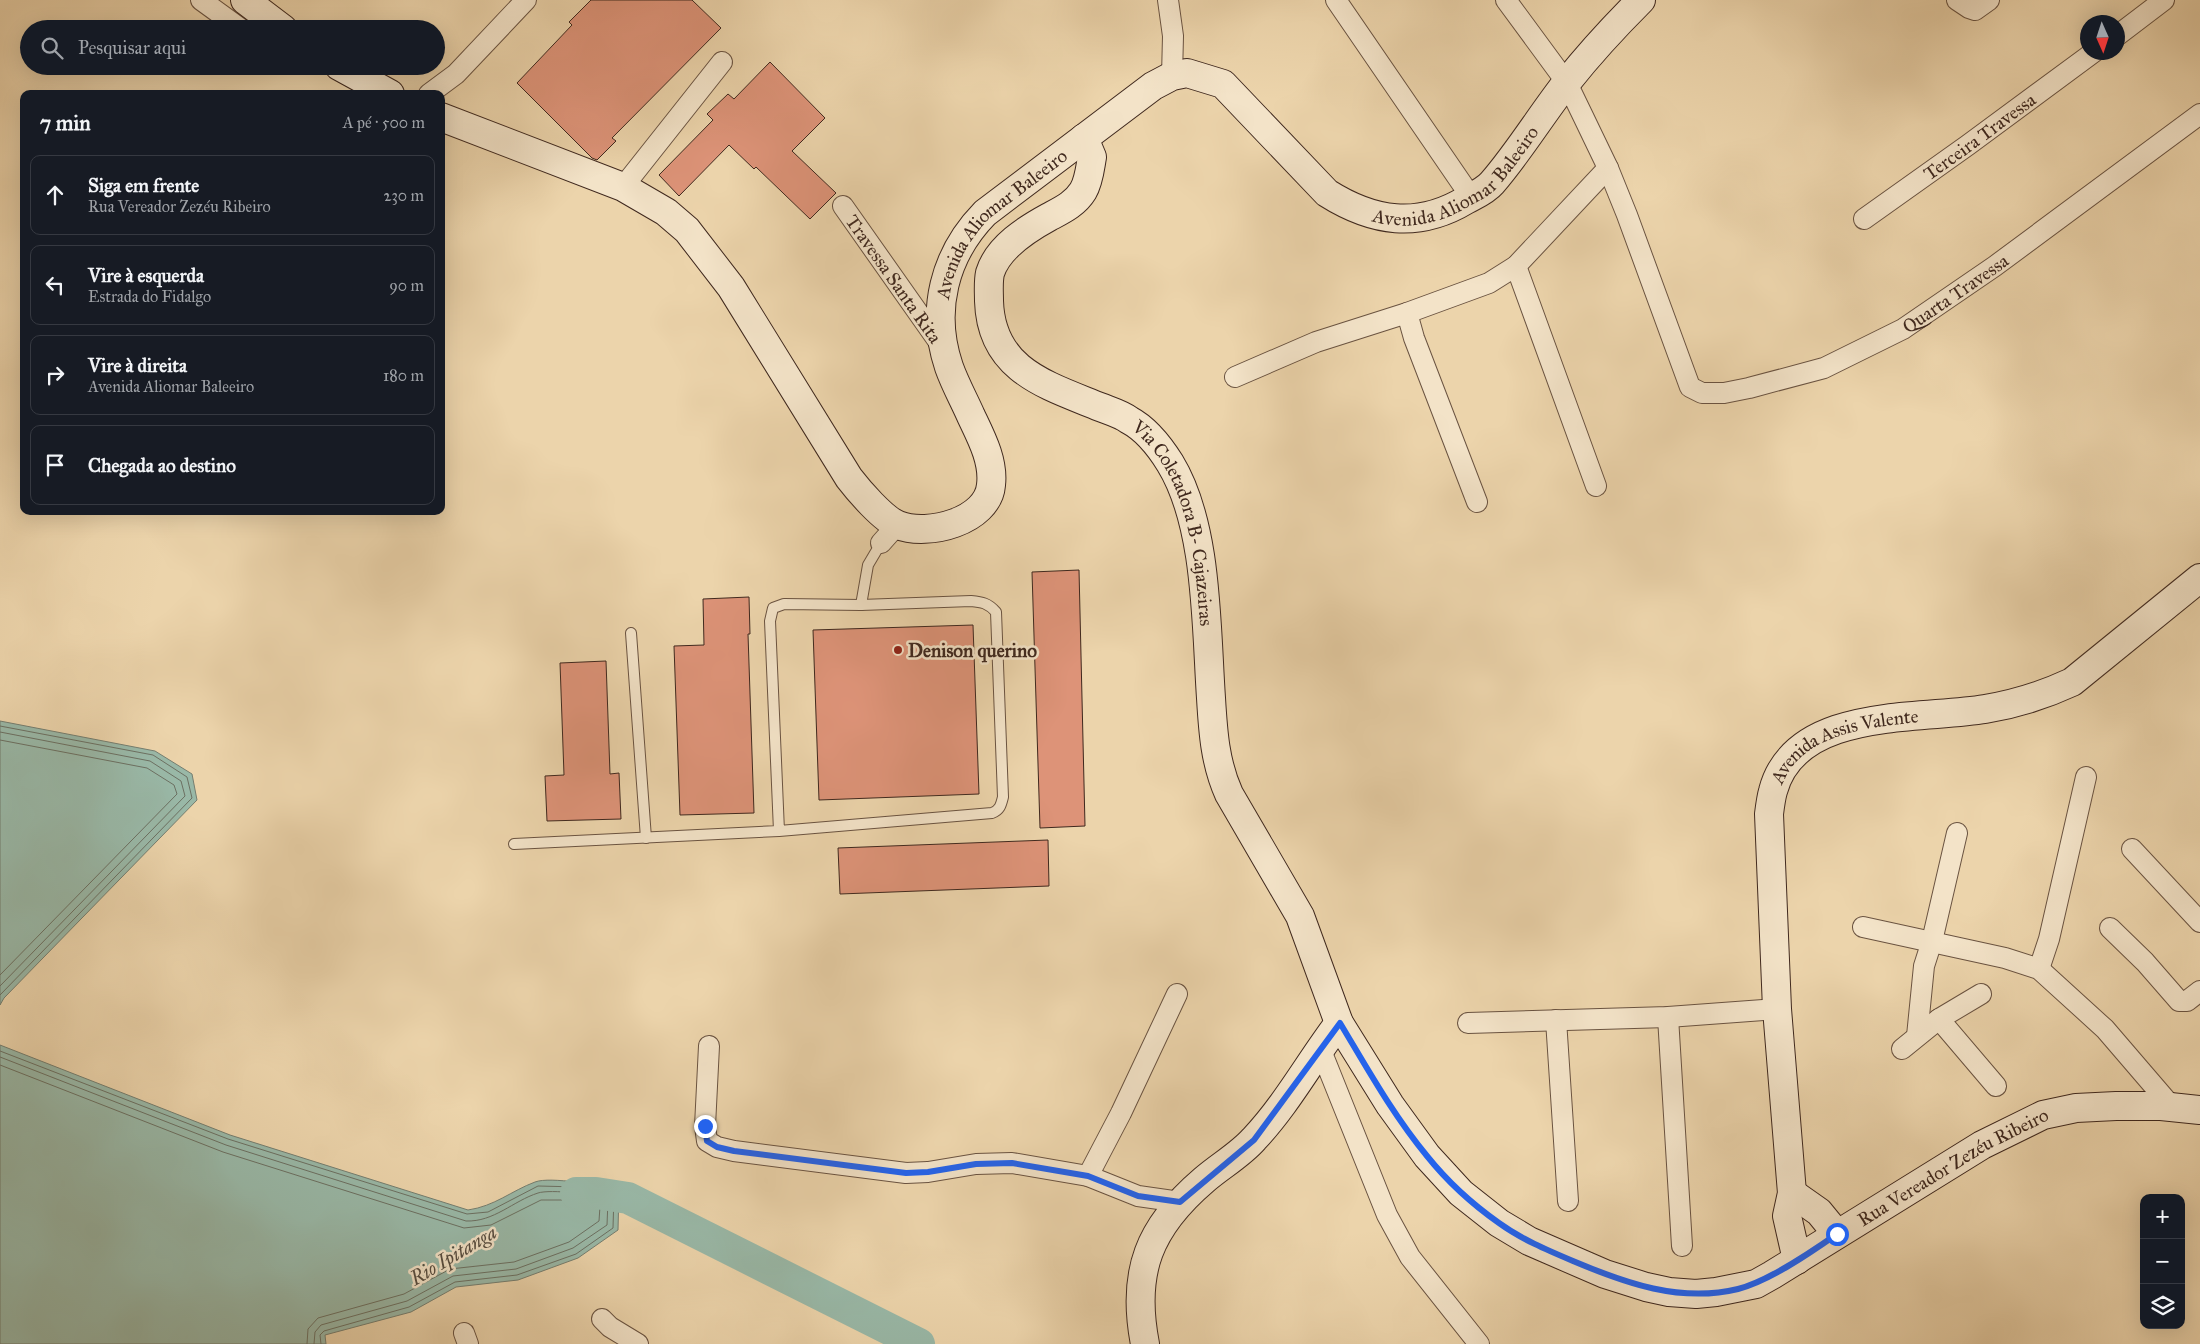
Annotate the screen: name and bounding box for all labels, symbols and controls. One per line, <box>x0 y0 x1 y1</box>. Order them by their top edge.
north arrow <box>2080 15 2125 60</box>
search box <box>20 20 445 75</box>
icon: search <box>38 34 66 62</box>
text: Pesquisar aqui <box>78 36 186 59</box>
street label: Terceira Travessa <box>1919 88 2041 185</box>
text: 7 min <box>40 110 91 136</box>
text: A pé · 500 m <box>343 113 425 132</box>
street label: Avenida Aliomar Baleeiro <box>1369 121 1544 231</box>
street label: Avenida Aliomar Baleeiro <box>931 144 1072 302</box>
text: Siga em frente <box>88 174 199 197</box>
icon: ahead <box>41 181 69 209</box>
text: 230 m <box>384 186 424 205</box>
text: Rua Vereador Zezéu Ribeiro <box>88 197 271 216</box>
street label: Travessa Santa Rita <box>841 210 947 348</box>
street label: Quarta Travessa <box>1898 249 2014 338</box>
text: Vire à esquerda <box>88 264 204 287</box>
icon: left <box>41 271 69 299</box>
text: 90 m <box>389 276 424 295</box>
text: Estrada do Fidalgo <box>88 287 211 306</box>
text: Vire à direita <box>88 354 187 377</box>
icon: right <box>41 361 69 389</box>
text: 180 m <box>383 366 424 385</box>
text: Avenida Aliomar Baleeiro <box>88 377 254 396</box>
street label: Via Coletadora B- Cajazeiras <box>1127 414 1218 627</box>
icon: arrive <box>41 451 69 479</box>
text: Chegada ao destino <box>88 454 236 477</box>
place label: Denison querino <box>908 639 1037 663</box>
marker: Denison querino <box>892 644 904 656</box>
street label: Avenida Assis Valente <box>1765 704 1919 788</box>
street label: Rua Vereador Zezéu Ribeiro <box>1853 1103 2053 1231</box>
route end <box>694 1115 717 1138</box>
map controls <box>2140 1194 2185 1329</box>
button: + <box>2140 1194 2185 1239</box>
water label: Rio Ipitanga <box>404 1220 501 1292</box>
route start <box>1826 1223 1849 1246</box>
button: − <box>2140 1239 2185 1284</box>
button: layers <box>2140 1284 2185 1329</box>

